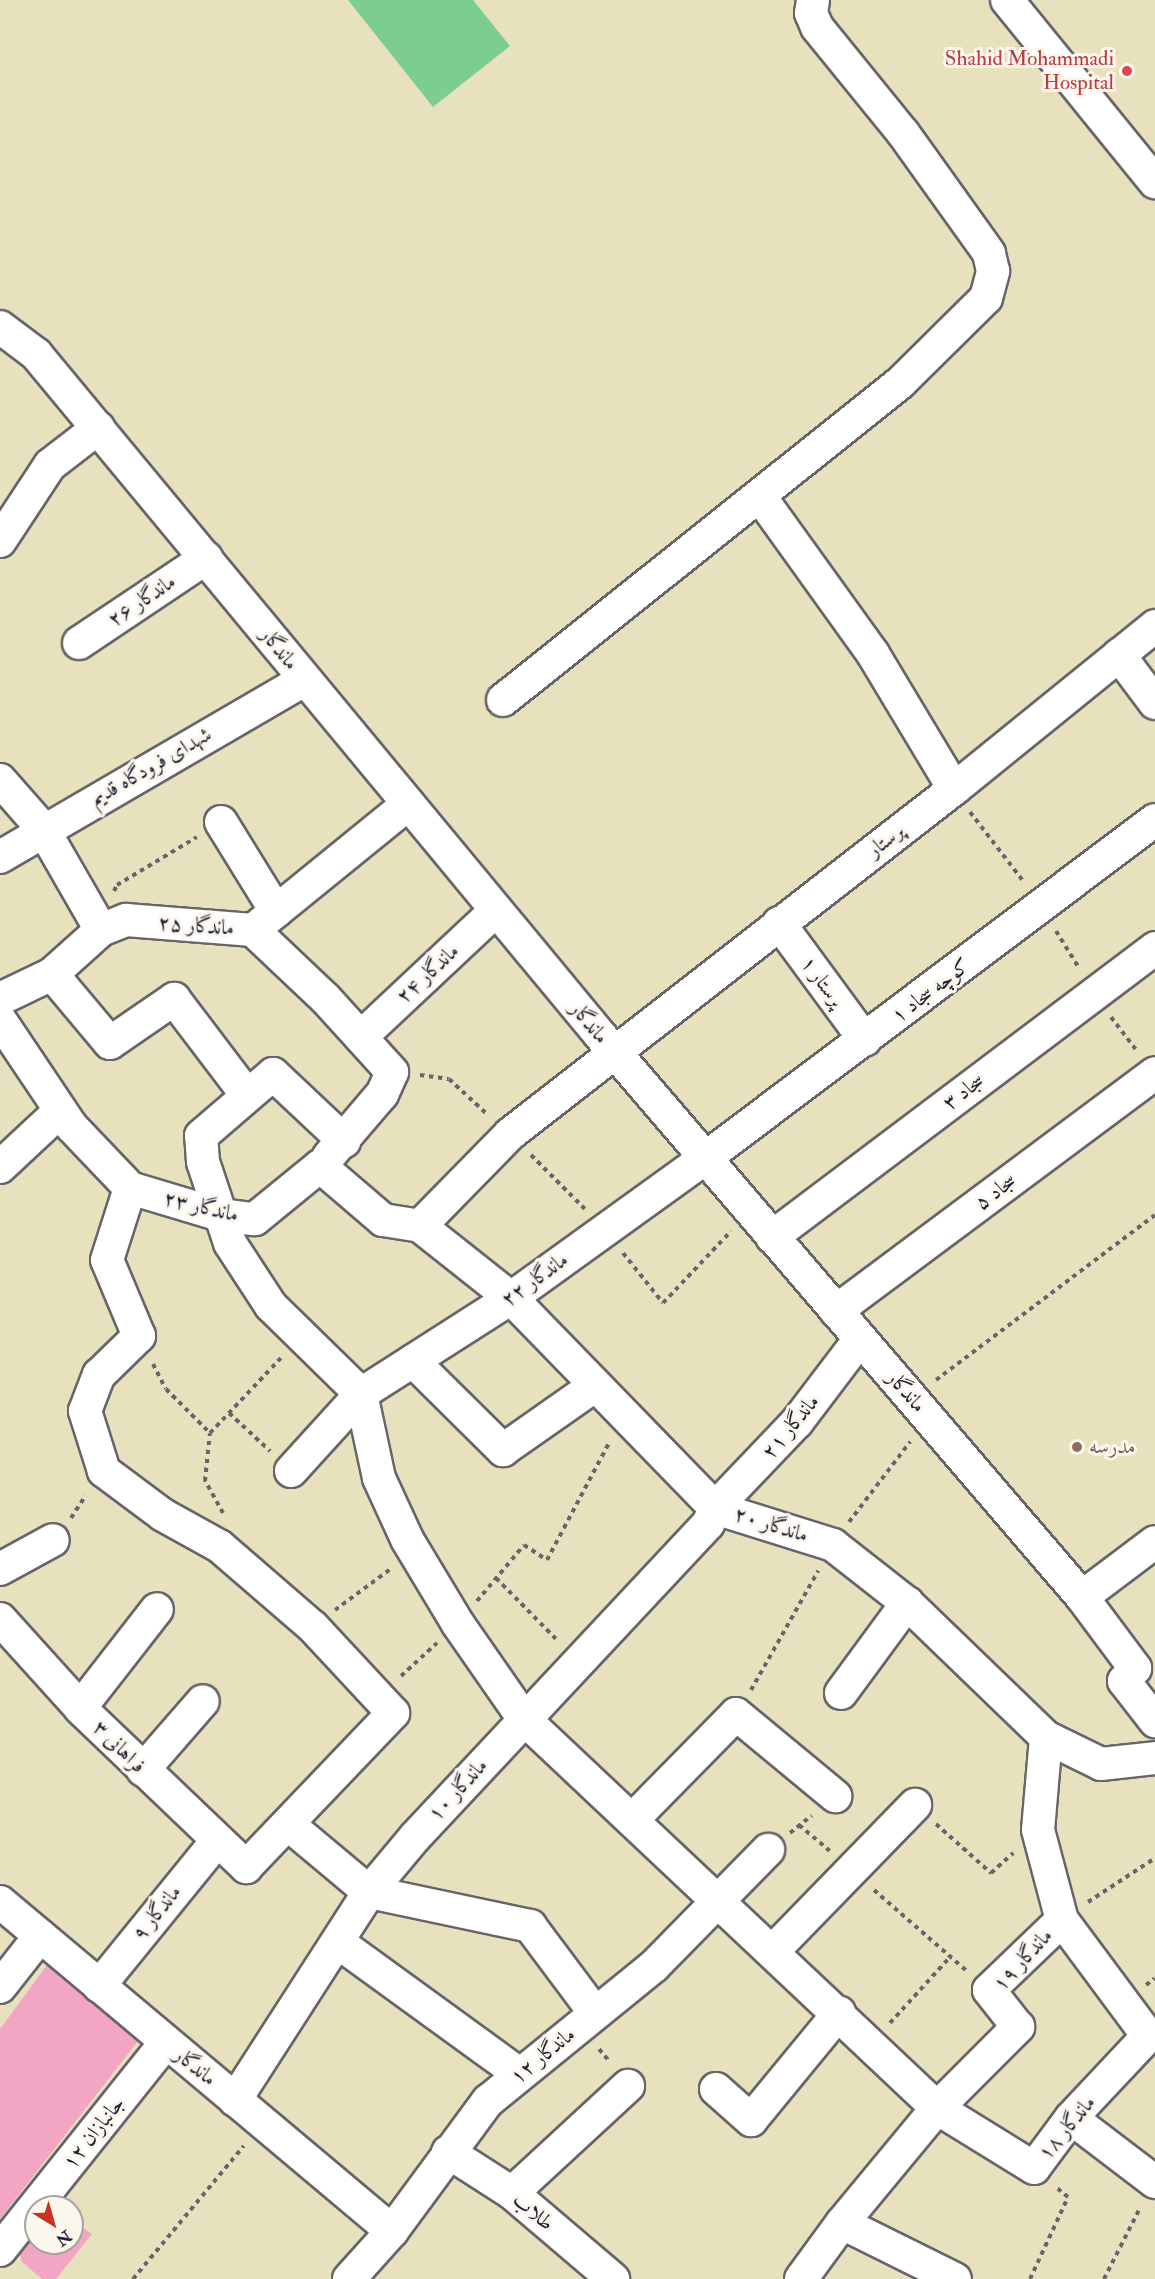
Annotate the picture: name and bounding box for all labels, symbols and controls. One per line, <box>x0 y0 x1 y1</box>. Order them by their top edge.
place label: Shahid Mohammadi Hospital <box>945 46 1114 96</box>
marker: Shahid Mohammadi Hospital <box>1118 62 1136 80</box>
street label: ماندگار ۲۶ <box>103 569 181 633</box>
street label: ماندگار <box>254 623 304 675</box>
street label: شهدای فرودگاه قدیم <box>86 722 216 812</box>
street label: پرستار <box>862 819 910 863</box>
street label: ماندگار ۲۵ <box>157 911 235 941</box>
street label: ماندگار ۲۴ <box>392 939 464 1009</box>
street label: پرستار ۱ <box>795 952 849 1012</box>
street label: کوچه سجاد ۱ <box>887 953 975 1029</box>
street label: ماندگار <box>564 997 614 1049</box>
street label: سجاد ۳ <box>938 1068 990 1116</box>
street label: سجاد ۵ <box>970 1168 1022 1216</box>
street label: ماندگار ۲۳ <box>161 1186 241 1228</box>
street label: ماندگار ۲۲ <box>497 1247 573 1313</box>
street label: ماندگار <box>881 1366 931 1418</box>
street label: ماندگار ۲۱ <box>757 1390 825 1464</box>
place label: مدرسه <box>1089 1434 1135 1460</box>
marker: مدرسه <box>1070 1440 1084 1454</box>
street label: ماندگار ۲۰ <box>731 1502 811 1548</box>
street label: فراهانی ۳ <box>87 1715 151 1779</box>
street label: ماندگار ۱۰ <box>423 1754 493 1826</box>
street label: ماندگار ۹ <box>127 1880 187 1946</box>
street label: ماندگار ۱۹ <box>988 1924 1058 1996</box>
street label: ماندگار ۱۲ <box>505 2022 581 2090</box>
street label: ماندگار <box>169 2042 221 2092</box>
street label: ماندگار ۱۸ <box>1033 2091 1101 2165</box>
street label: جانبازان ۱۲ <box>58 2092 130 2174</box>
street label: طلاب <box>507 2188 559 2236</box>
north arrow <box>24 2195 84 2255</box>
text: N <box>52 2225 75 2250</box>

